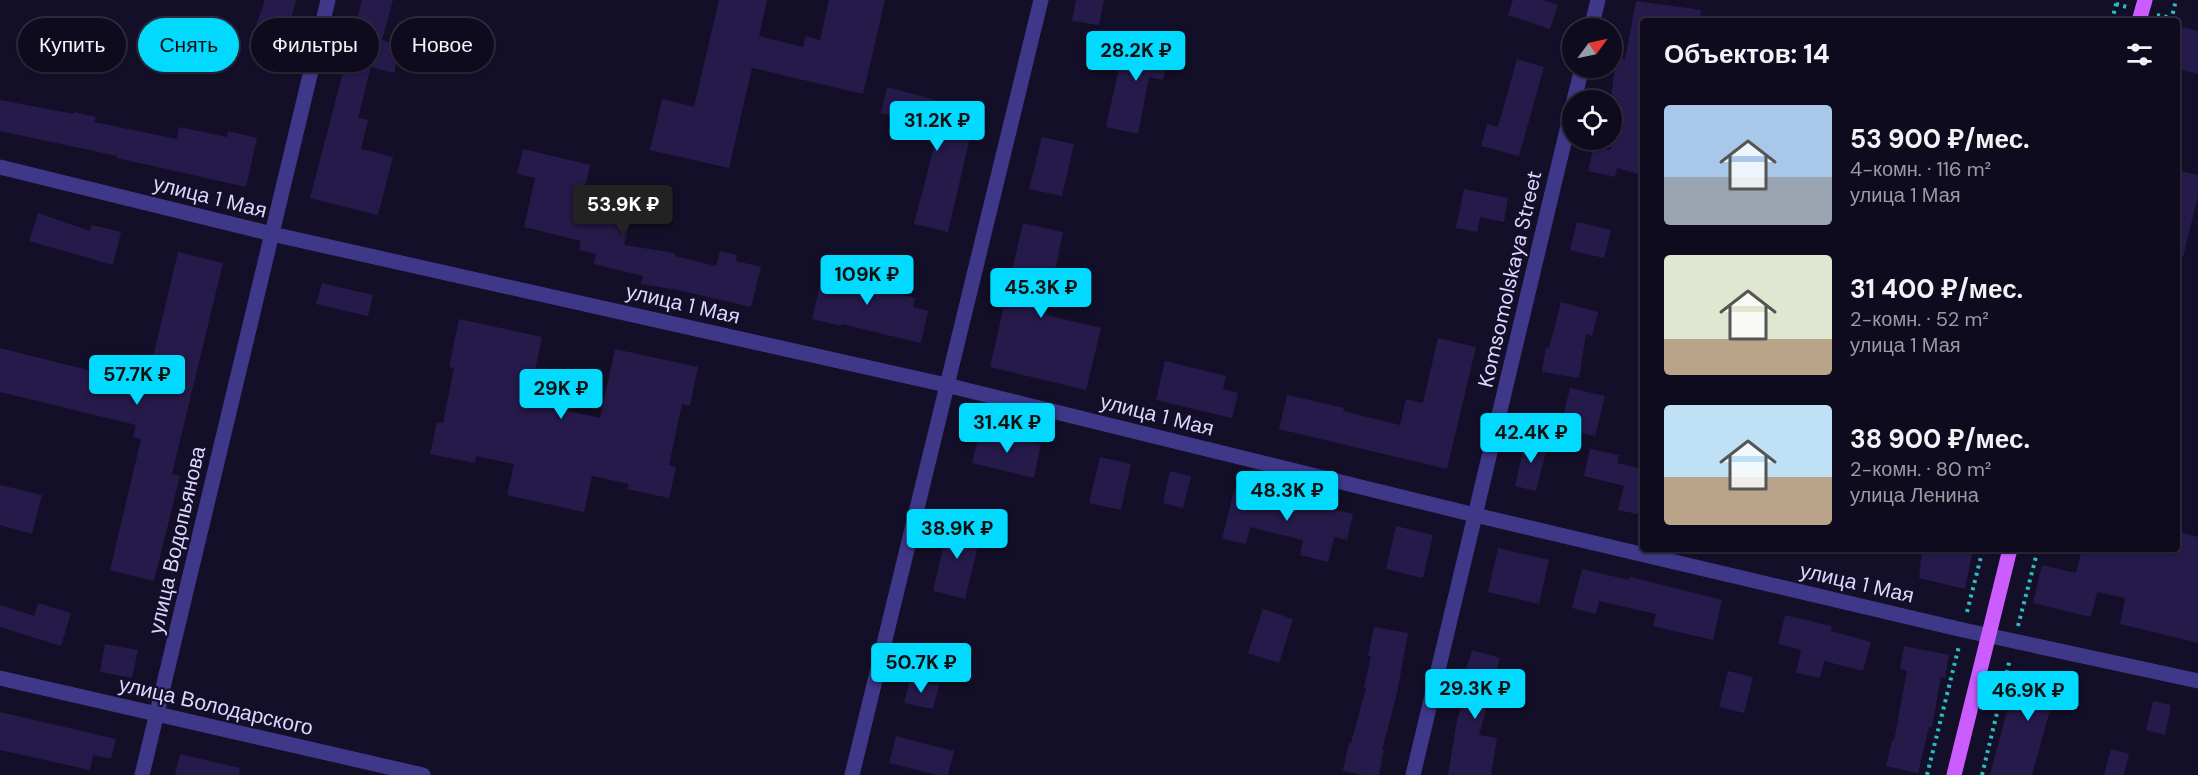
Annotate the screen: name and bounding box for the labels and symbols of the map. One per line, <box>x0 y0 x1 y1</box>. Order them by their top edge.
north arrow <box>1562 18 1622 78</box>
pin: 28.2K ₽ <box>1081 31 1191 82</box>
pin: 31.2K ₽ <box>882 101 992 152</box>
street label: Komsomolskaya Street <box>1471 168 1549 390</box>
street label: улица 1 Мая <box>150 169 270 225</box>
pin: 53.9K ₽ <box>568 185 678 236</box>
pin: 109K ₽ <box>818 255 916 306</box>
pin: 45.3K ₽ <box>986 268 1096 319</box>
street label: улица 1 Мая <box>623 277 743 331</box>
pin: 57.7K ₽ <box>82 355 192 406</box>
pin: 29K ₽ <box>519 369 603 420</box>
street label: улица 1 Мая <box>1097 387 1217 443</box>
pin: 31.4K ₽ <box>952 403 1062 454</box>
pin: 42.4K ₽ <box>1476 413 1586 464</box>
street label: улица Водопьянова <box>142 443 212 637</box>
pin: 48.3K ₽ <box>1232 471 1342 522</box>
pin: 38.9K ₽ <box>902 509 1012 560</box>
street label: улица 1 Мая <box>1797 556 1917 610</box>
pin: 50.7K ₽ <box>866 643 976 694</box>
pin: 29.3K ₽ <box>1420 669 1530 720</box>
street label: улица Володарского <box>116 670 316 742</box>
pin: 46.9K ₽ <box>1973 671 2083 722</box>

